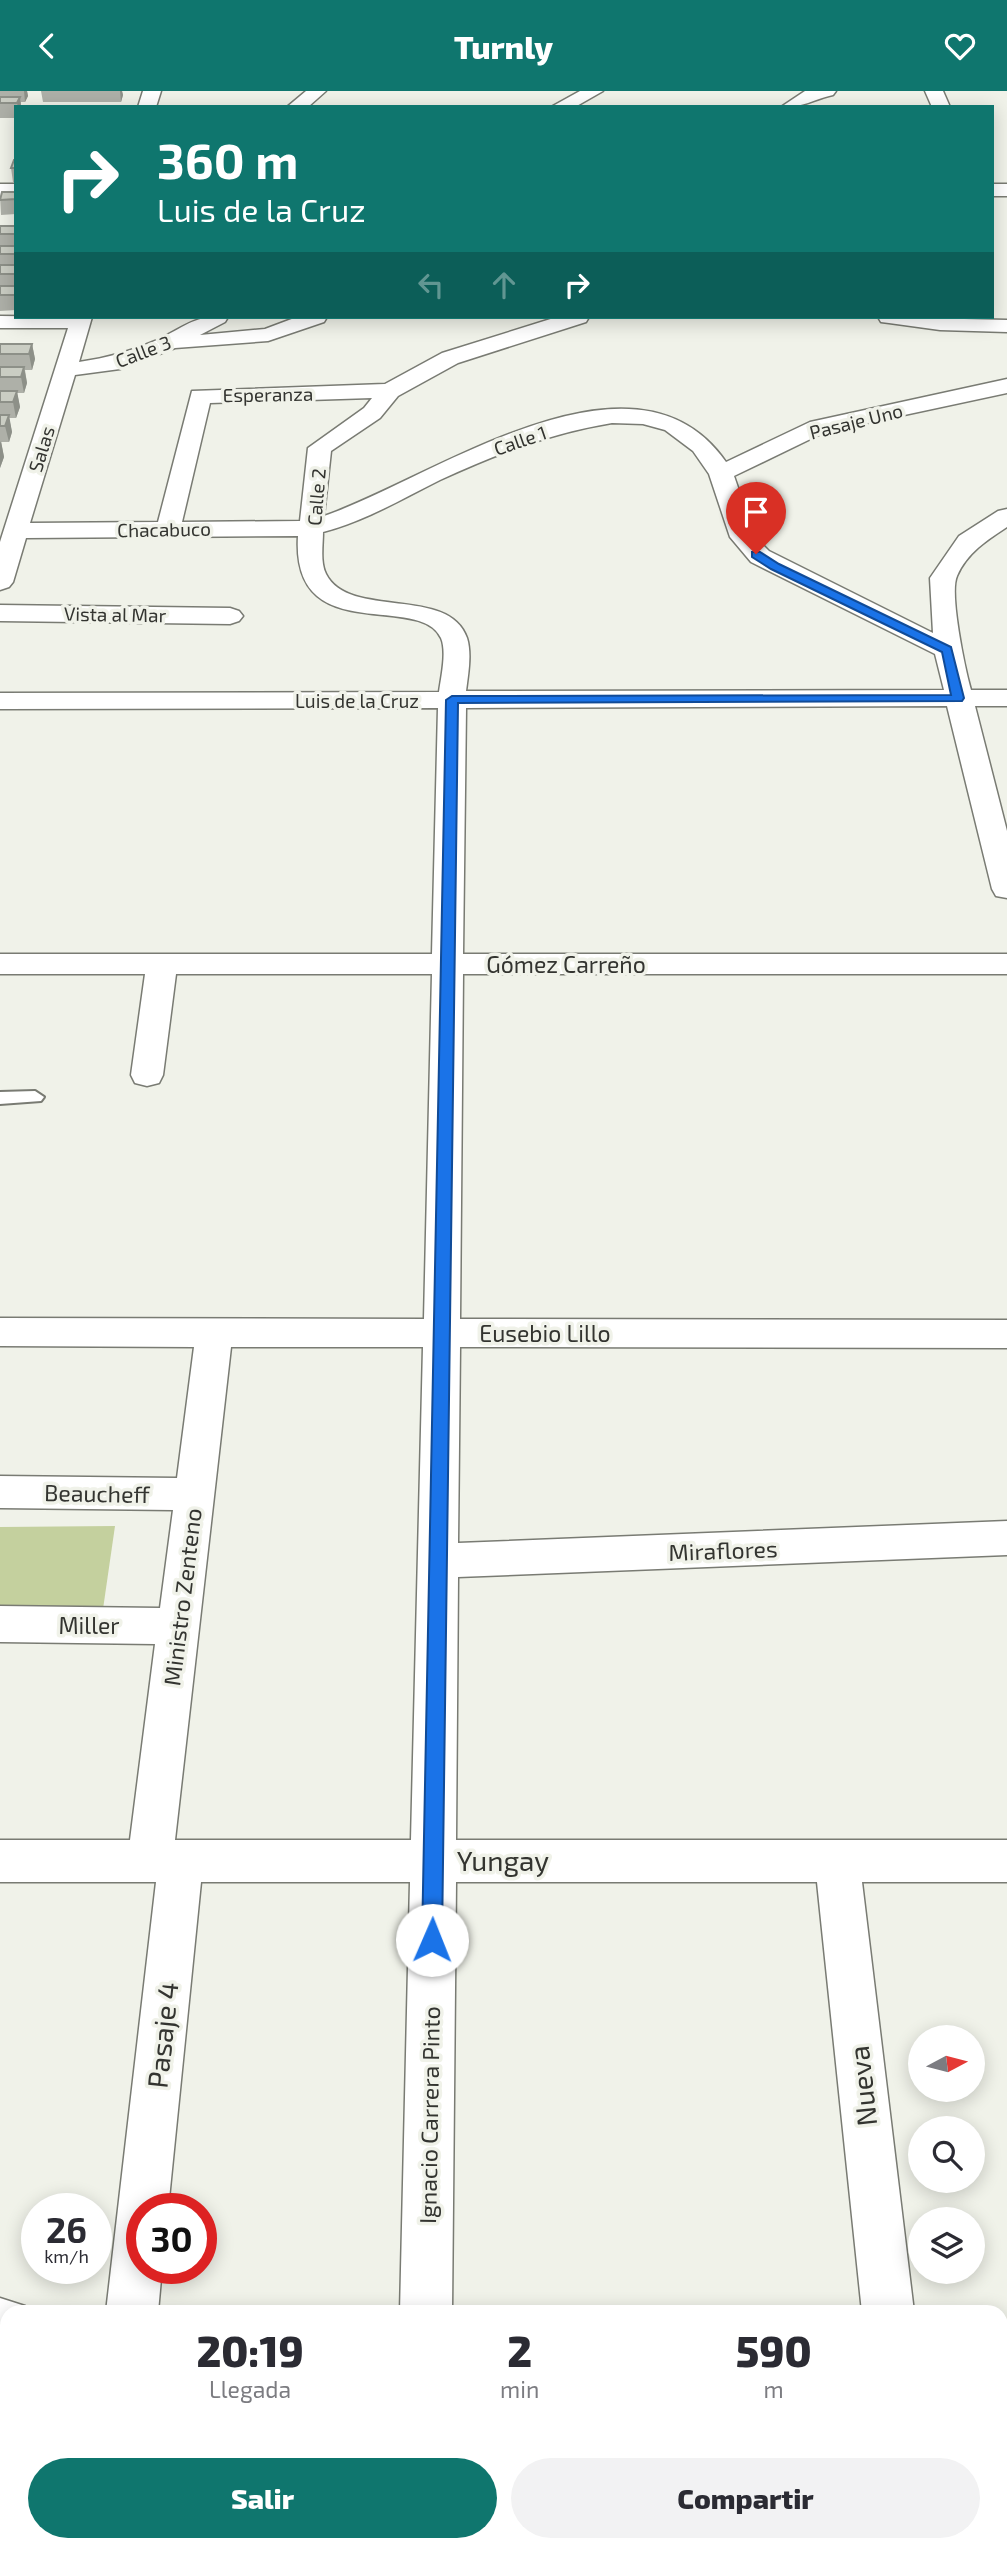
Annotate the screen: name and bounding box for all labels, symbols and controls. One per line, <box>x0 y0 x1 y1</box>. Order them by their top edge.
icon: back <box>28 27 66 65</box>
text: Turnly <box>454 27 553 65</box>
icon: heart <box>941 27 979 65</box>
text: 360 m <box>157 130 298 189</box>
icon: right <box>42 133 133 224</box>
text: Luis de la Cruz <box>157 190 366 228</box>
icon: left <box>412 266 450 304</box>
icon: ahead <box>485 266 523 304</box>
icon: right <box>558 266 596 304</box>
street label: Calle 3 <box>112 330 174 372</box>
street label: Esperanza <box>222 382 314 406</box>
street label: Pasaje Uno <box>807 398 905 444</box>
street label: Calle 1 <box>490 420 550 460</box>
street label: Salas <box>23 423 59 475</box>
street label: Calle 2 <box>302 467 330 527</box>
pin <box>726 482 786 554</box>
icon: arrive <box>737 493 775 531</box>
street label: Chacabuco <box>117 517 211 541</box>
street label: Vista al Mar <box>64 602 167 626</box>
street label: Luis de la Cruz <box>295 689 419 712</box>
street label: Gómez Carreño <box>486 950 646 978</box>
street label: Eusebio Lillo <box>479 1319 611 1347</box>
street label: Beaucheff <box>44 1478 151 1508</box>
street label: Ministro Zenteno <box>157 1507 207 1687</box>
street label: Miraflores <box>668 1534 778 1566</box>
street label: Miller <box>58 1611 120 1639</box>
street label: Yungay <box>457 1843 549 1877</box>
position arrow <box>395 1903 469 1977</box>
street label: Pasaje 4 <box>140 1980 184 2090</box>
street label: Ignacio Carrera Pinto <box>413 2006 445 2224</box>
north arrow <box>908 2025 985 2102</box>
map controls <box>908 2025 985 2284</box>
street label: Nueva <box>841 2044 883 2128</box>
button: search <box>908 2116 985 2193</box>
speed limit sign: 30 <box>126 2193 217 2284</box>
button: layers <box>908 2207 985 2284</box>
text: 26 <box>46 2208 87 2250</box>
text: km/h <box>44 2245 89 2267</box>
text: 20:19 <box>196 2325 304 2375</box>
text: 2 <box>507 2325 532 2375</box>
text: 590 <box>736 2325 812 2375</box>
text: Llegada <box>209 2375 291 2403</box>
text: min <box>500 2375 539 2403</box>
text: m <box>764 2375 784 2403</box>
button: Salir <box>28 2458 497 2538</box>
button: Compartir <box>511 2458 980 2538</box>

